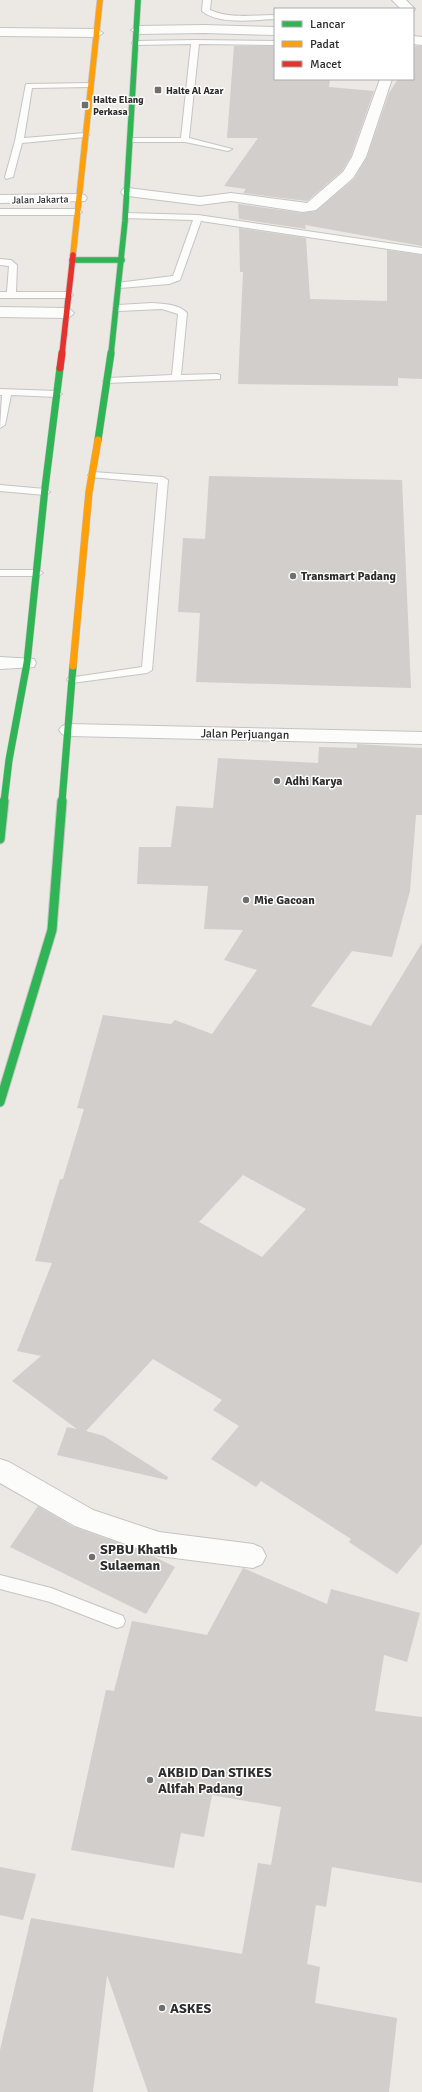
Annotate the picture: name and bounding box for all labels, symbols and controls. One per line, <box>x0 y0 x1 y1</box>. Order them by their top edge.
legend <box>274 8 414 80</box>
text: Lancar <box>310 17 346 32</box>
text: Padat <box>310 37 339 52</box>
text: Macet <box>310 57 342 72</box>
marker: Halte Al Azar <box>153 85 163 95</box>
place label: Halte Al Azar <box>166 85 223 97</box>
place label: Halte Elang Perkasa <box>93 94 144 118</box>
marker: Halte Elang Perkasa <box>80 100 90 110</box>
street label: Jalan Jakarta <box>12 194 69 206</box>
place label: Transmart Padang <box>301 569 397 584</box>
marker: Transmart Padang <box>288 571 298 581</box>
street label: Jalan Perjuangan <box>201 726 289 743</box>
place label: Adhi Karya <box>285 774 342 789</box>
marker: Adhi Karya <box>272 776 282 786</box>
place label: Mie Gacoan <box>254 893 315 908</box>
marker: Mie Gacoan <box>241 895 251 905</box>
place label: SPBU Khatib Sulaeman <box>100 1541 178 1574</box>
marker: SPBU Khatib Sulaeman <box>87 1552 97 1562</box>
place label: AKBID Dan STIKES Alifah Padang <box>158 1764 272 1797</box>
marker: AKBID Dan STIKES Alifah Padang <box>145 1775 155 1785</box>
place label: ASKES <box>170 2000 211 2017</box>
marker: ASKES <box>157 2003 167 2013</box>

